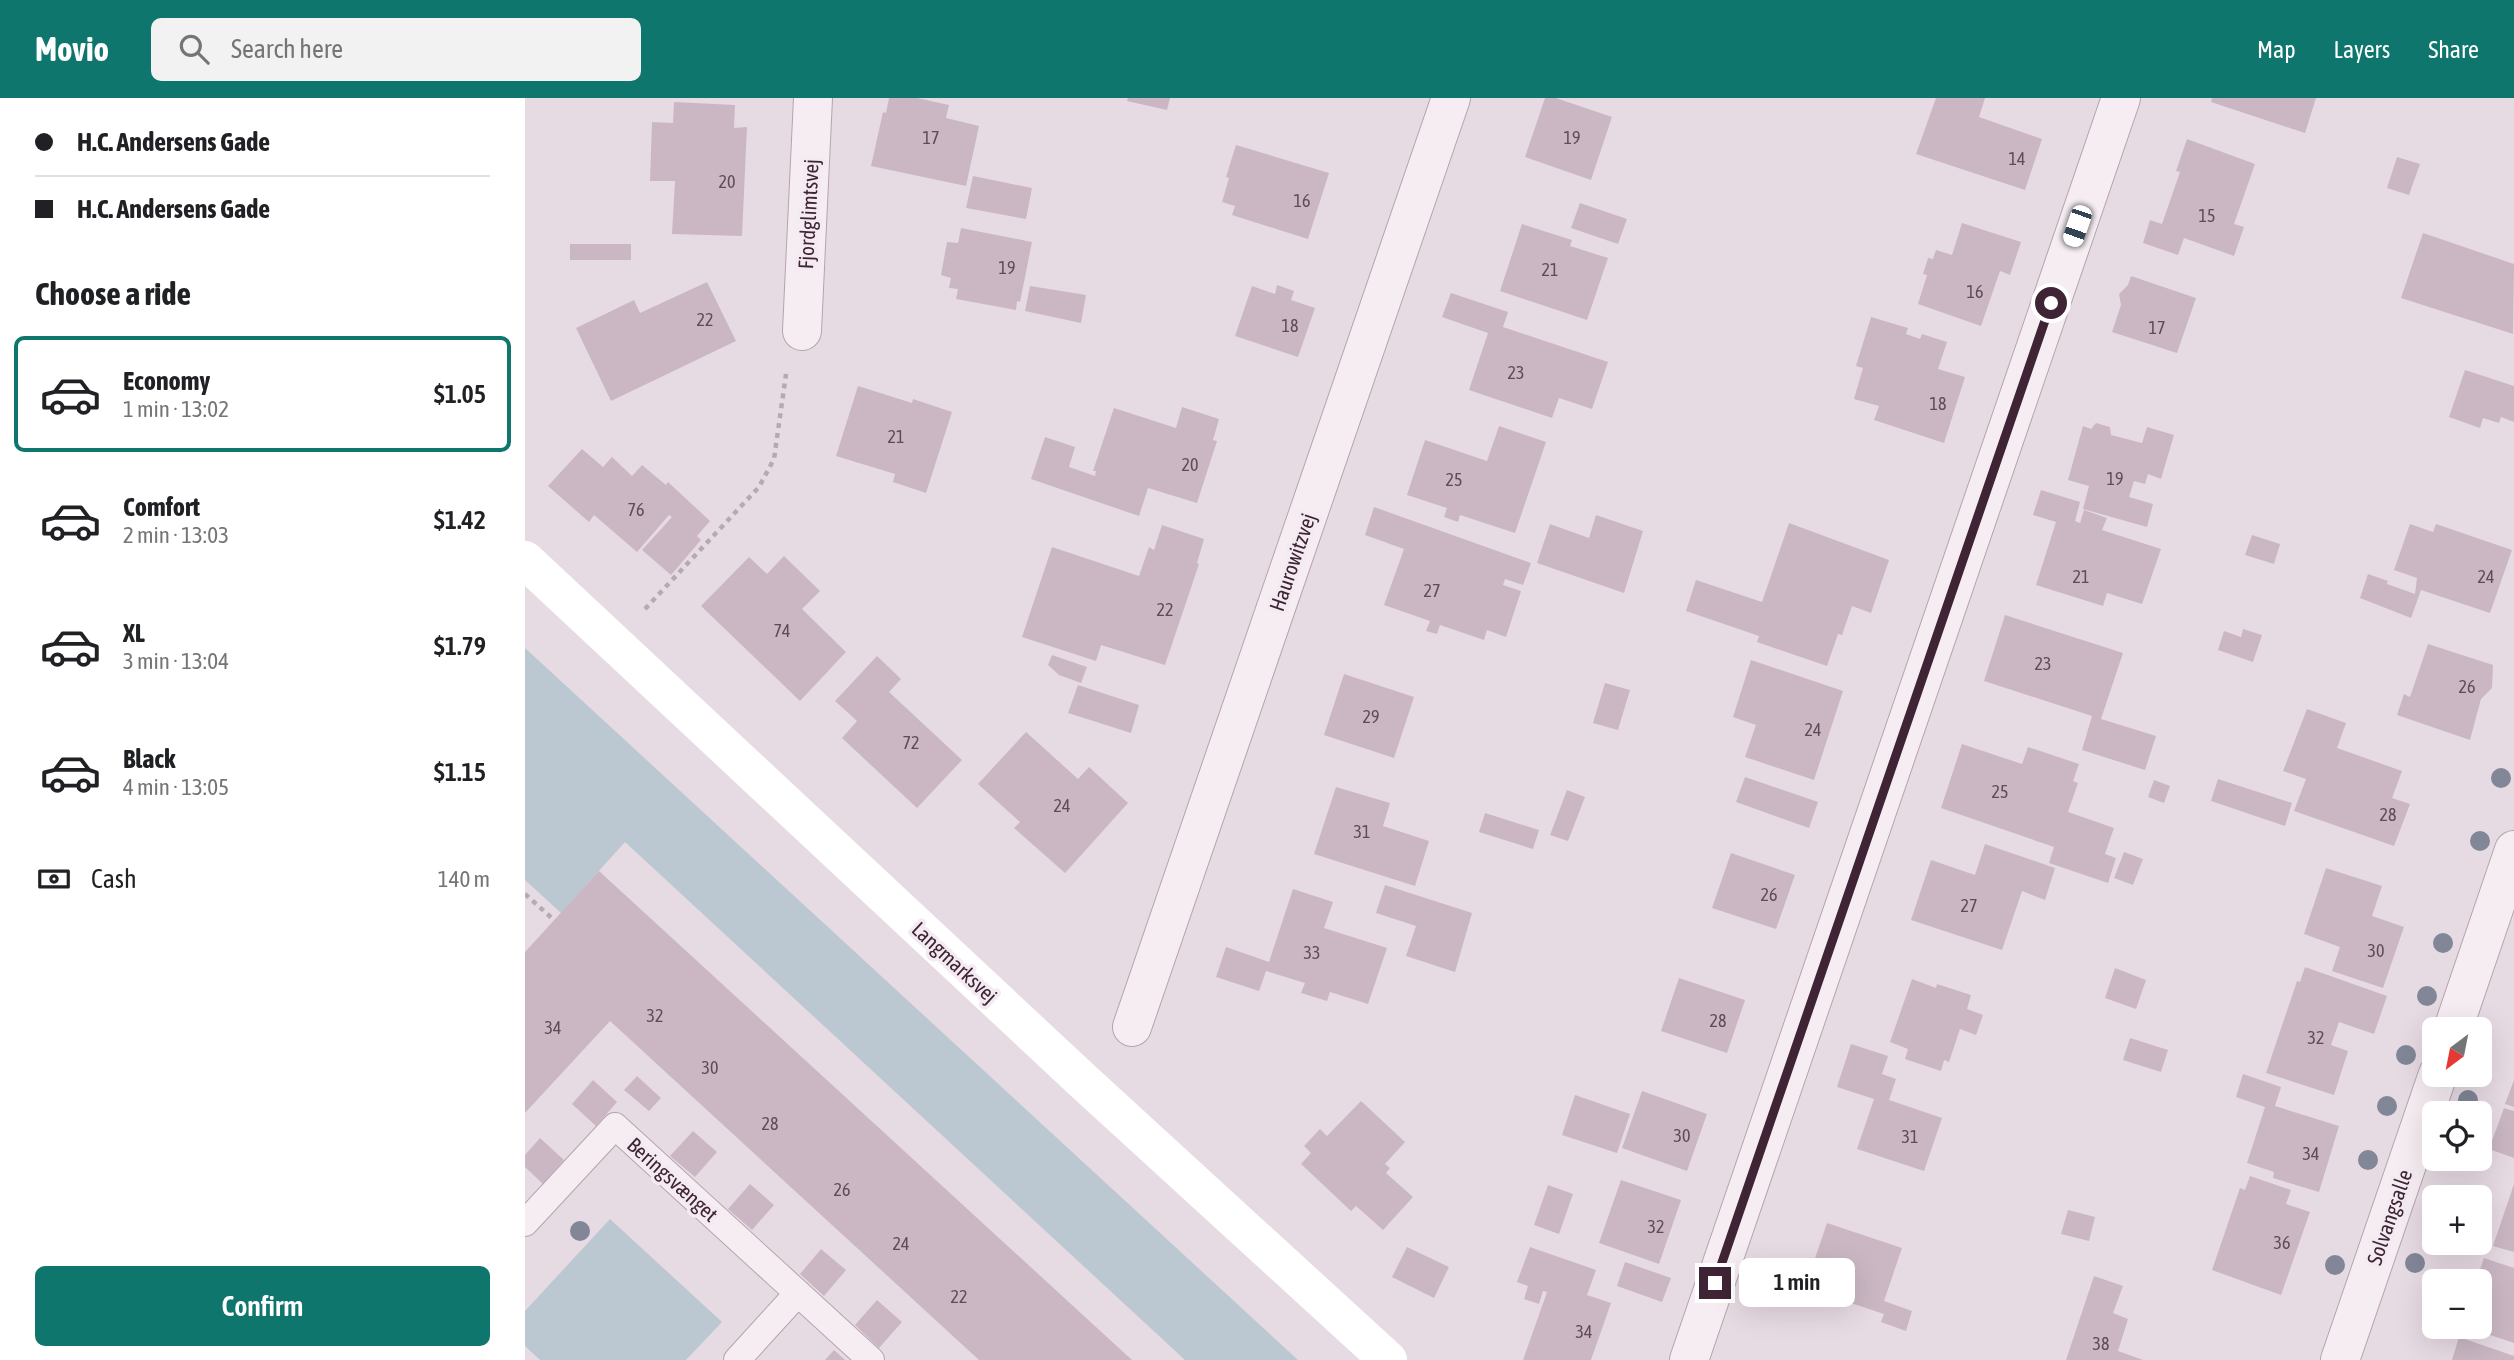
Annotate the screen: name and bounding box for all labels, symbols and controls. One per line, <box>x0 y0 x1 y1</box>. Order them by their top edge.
search box <box>151 18 641 81</box>
text: Movio <box>35 30 109 68</box>
icon: search <box>175 30 213 68</box>
text: Search here <box>231 34 343 64</box>
text: Map <box>2257 36 2296 63</box>
text: Layers <box>2334 36 2390 63</box>
text: Share <box>2428 36 2479 63</box>
text: H.C. Andersens Gade <box>77 127 270 157</box>
house number: 17 <box>923 127 939 148</box>
house number: 19 <box>1564 127 1580 148</box>
house number: 14 <box>2009 148 2025 169</box>
street label: Fjordglimtsvej <box>793 158 823 270</box>
house number: 20 <box>719 171 735 192</box>
house number: 16 <box>1294 190 1310 211</box>
text: H.C. Andersens Gade <box>77 194 270 224</box>
car <box>2061 203 2094 249</box>
house number: 15 <box>2199 205 2215 226</box>
house number: 19 <box>999 257 1015 278</box>
house number: 21 <box>1542 259 1558 280</box>
text: Choose a ride <box>35 275 191 312</box>
house number: 16 <box>1967 281 1983 302</box>
route start <box>2035 287 2067 319</box>
house number: 22 <box>697 309 713 330</box>
house number: 18 <box>1282 315 1298 336</box>
house number: 17 <box>2149 317 2165 338</box>
house number: 23 <box>1508 362 1524 383</box>
icon: car <box>39 363 102 426</box>
text: Economy <box>123 366 210 396</box>
text: $1.05 <box>434 379 486 409</box>
house number: 18 <box>1930 393 1946 414</box>
text: 1 min · 13:02 <box>123 396 229 422</box>
house number: 21 <box>888 426 904 447</box>
house number: 20 <box>1182 454 1198 475</box>
house number: 19 <box>2107 468 2123 489</box>
house number: 25 <box>1446 469 1462 490</box>
icon: car <box>39 489 102 552</box>
text: Comfort <box>123 492 200 522</box>
house number: 76 <box>628 499 644 520</box>
text: $1.42 <box>434 505 486 535</box>
street label: Haurowitzvej <box>1264 510 1320 614</box>
text: 2 min · 13:03 <box>123 522 229 548</box>
house number: 21 <box>2073 566 2089 587</box>
house number: 24 <box>2478 566 2494 587</box>
house number: 27 <box>1424 580 1440 601</box>
house number: 22 <box>1157 599 1173 620</box>
icon: car <box>39 615 102 678</box>
text: XL <box>123 618 145 648</box>
house number: 74 <box>774 620 790 641</box>
text: $1.79 <box>434 631 486 661</box>
text: 3 min · 13:04 <box>123 648 229 674</box>
house number: 23 <box>2035 653 2051 674</box>
house number: 26 <box>2459 676 2475 697</box>
house number: 29 <box>1363 706 1379 727</box>
house number: 24 <box>1805 719 1821 740</box>
house number: 72 <box>903 732 919 753</box>
icon: car <box>39 741 102 804</box>
text: Black <box>123 744 175 774</box>
text: $1.15 <box>434 757 486 787</box>
text: 4 min · 13:05 <box>123 774 229 800</box>
house number: 25 <box>1992 781 2008 802</box>
house number: 24 <box>1054 795 1070 816</box>
house number: 28 <box>2380 804 2396 825</box>
house number: 31 <box>1354 821 1370 842</box>
icon: cash <box>35 860 73 898</box>
text: Cash <box>91 864 137 894</box>
text: 140 m <box>438 866 490 892</box>
house number: 26 <box>1761 884 1777 905</box>
house number: 27 <box>1961 895 1977 916</box>
street label: Langmarksvej <box>907 917 1003 1007</box>
house number: 30 <box>2368 940 2384 961</box>
house number: 33 <box>1304 942 1320 963</box>
house number: 32 <box>647 1005 663 1026</box>
house number: 28 <box>1710 1010 1726 1031</box>
house number: 34 <box>545 1017 561 1038</box>
north arrow <box>2422 1017 2492 1087</box>
map controls <box>2422 1017 2492 1339</box>
house number: 32 <box>2308 1027 2324 1048</box>
house number: 30 <box>702 1057 718 1078</box>
button: locate <box>2422 1101 2492 1171</box>
house number: 28 <box>762 1113 778 1134</box>
house number: 30 <box>1674 1125 1690 1146</box>
house number: 31 <box>1902 1126 1918 1147</box>
street label: Beringsvænget <box>623 1132 723 1226</box>
house number: 34 <box>2303 1143 2319 1164</box>
street label: Solvangsalle <box>2362 1166 2416 1268</box>
house number: 26 <box>834 1179 850 1200</box>
button: + <box>2422 1185 2492 1255</box>
house number: 32 <box>1648 1216 1664 1237</box>
house number: 36 <box>2274 1232 2290 1253</box>
house number: 24 <box>893 1233 909 1254</box>
callout: 1 min <box>1739 1258 1855 1308</box>
button: Confirm <box>35 1266 490 1346</box>
route end <box>1699 1267 1731 1299</box>
text: 1 min <box>1774 1269 1820 1295</box>
button: − <box>2422 1269 2492 1339</box>
house number: 22 <box>951 1286 967 1307</box>
house number: 34 <box>1576 1321 1592 1342</box>
house number: 38 <box>2093 1333 2109 1354</box>

